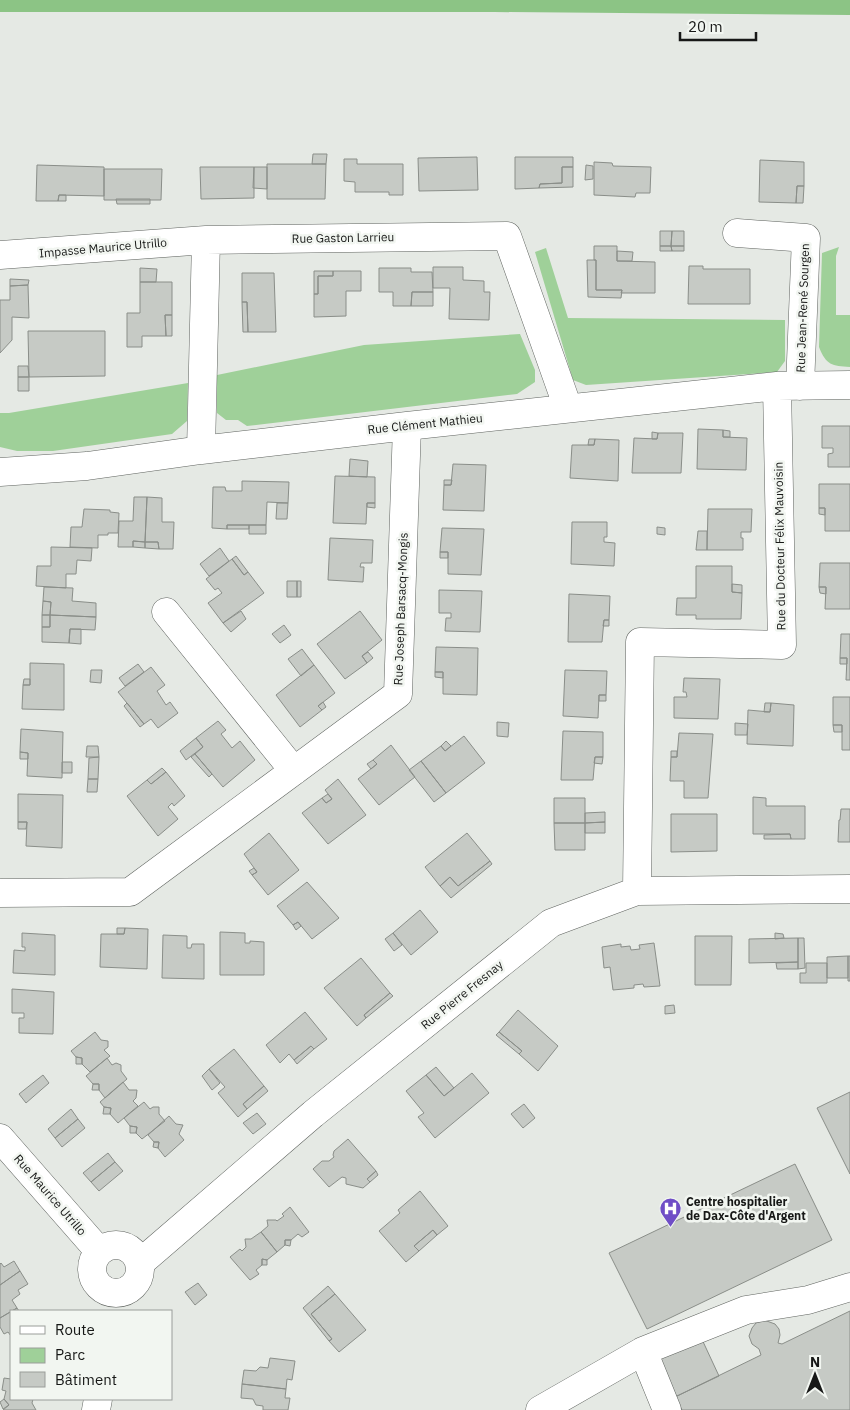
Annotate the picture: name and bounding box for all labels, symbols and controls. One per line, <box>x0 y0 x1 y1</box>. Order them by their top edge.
scale bar <box>680 10 756 42</box>
text: 20 m <box>688 17 723 36</box>
street label: Rue Gaston Larrieu <box>292 229 394 246</box>
street label: Impasse Maurice Utrillo <box>38 234 168 261</box>
street label: Rue Jean-René Sourgen <box>793 243 812 373</box>
street label: Rue Clément Mathieu <box>367 410 483 437</box>
street label: Rue du Docteur Félix Mauvoisin <box>771 462 788 630</box>
street label: Rue Joseph Barsacq-Mongis <box>390 532 411 686</box>
street label: Rue Pierre Fresnay <box>418 957 506 1032</box>
street label: Rue Maurice Utrillo <box>11 1151 90 1239</box>
place label: Centre hospitalier de Dax-Côte d'Argent <box>686 1194 806 1223</box>
hospital icon: Centre hospitalier de Dax-Côte d'Argent <box>658 1197 682 1228</box>
legend <box>10 1310 172 1400</box>
text: Route <box>55 1320 95 1339</box>
text: Parc <box>55 1345 85 1364</box>
north arrow <box>790 1350 840 1400</box>
text: N <box>810 1353 820 1371</box>
text: Bâtiment <box>55 1370 117 1389</box>

